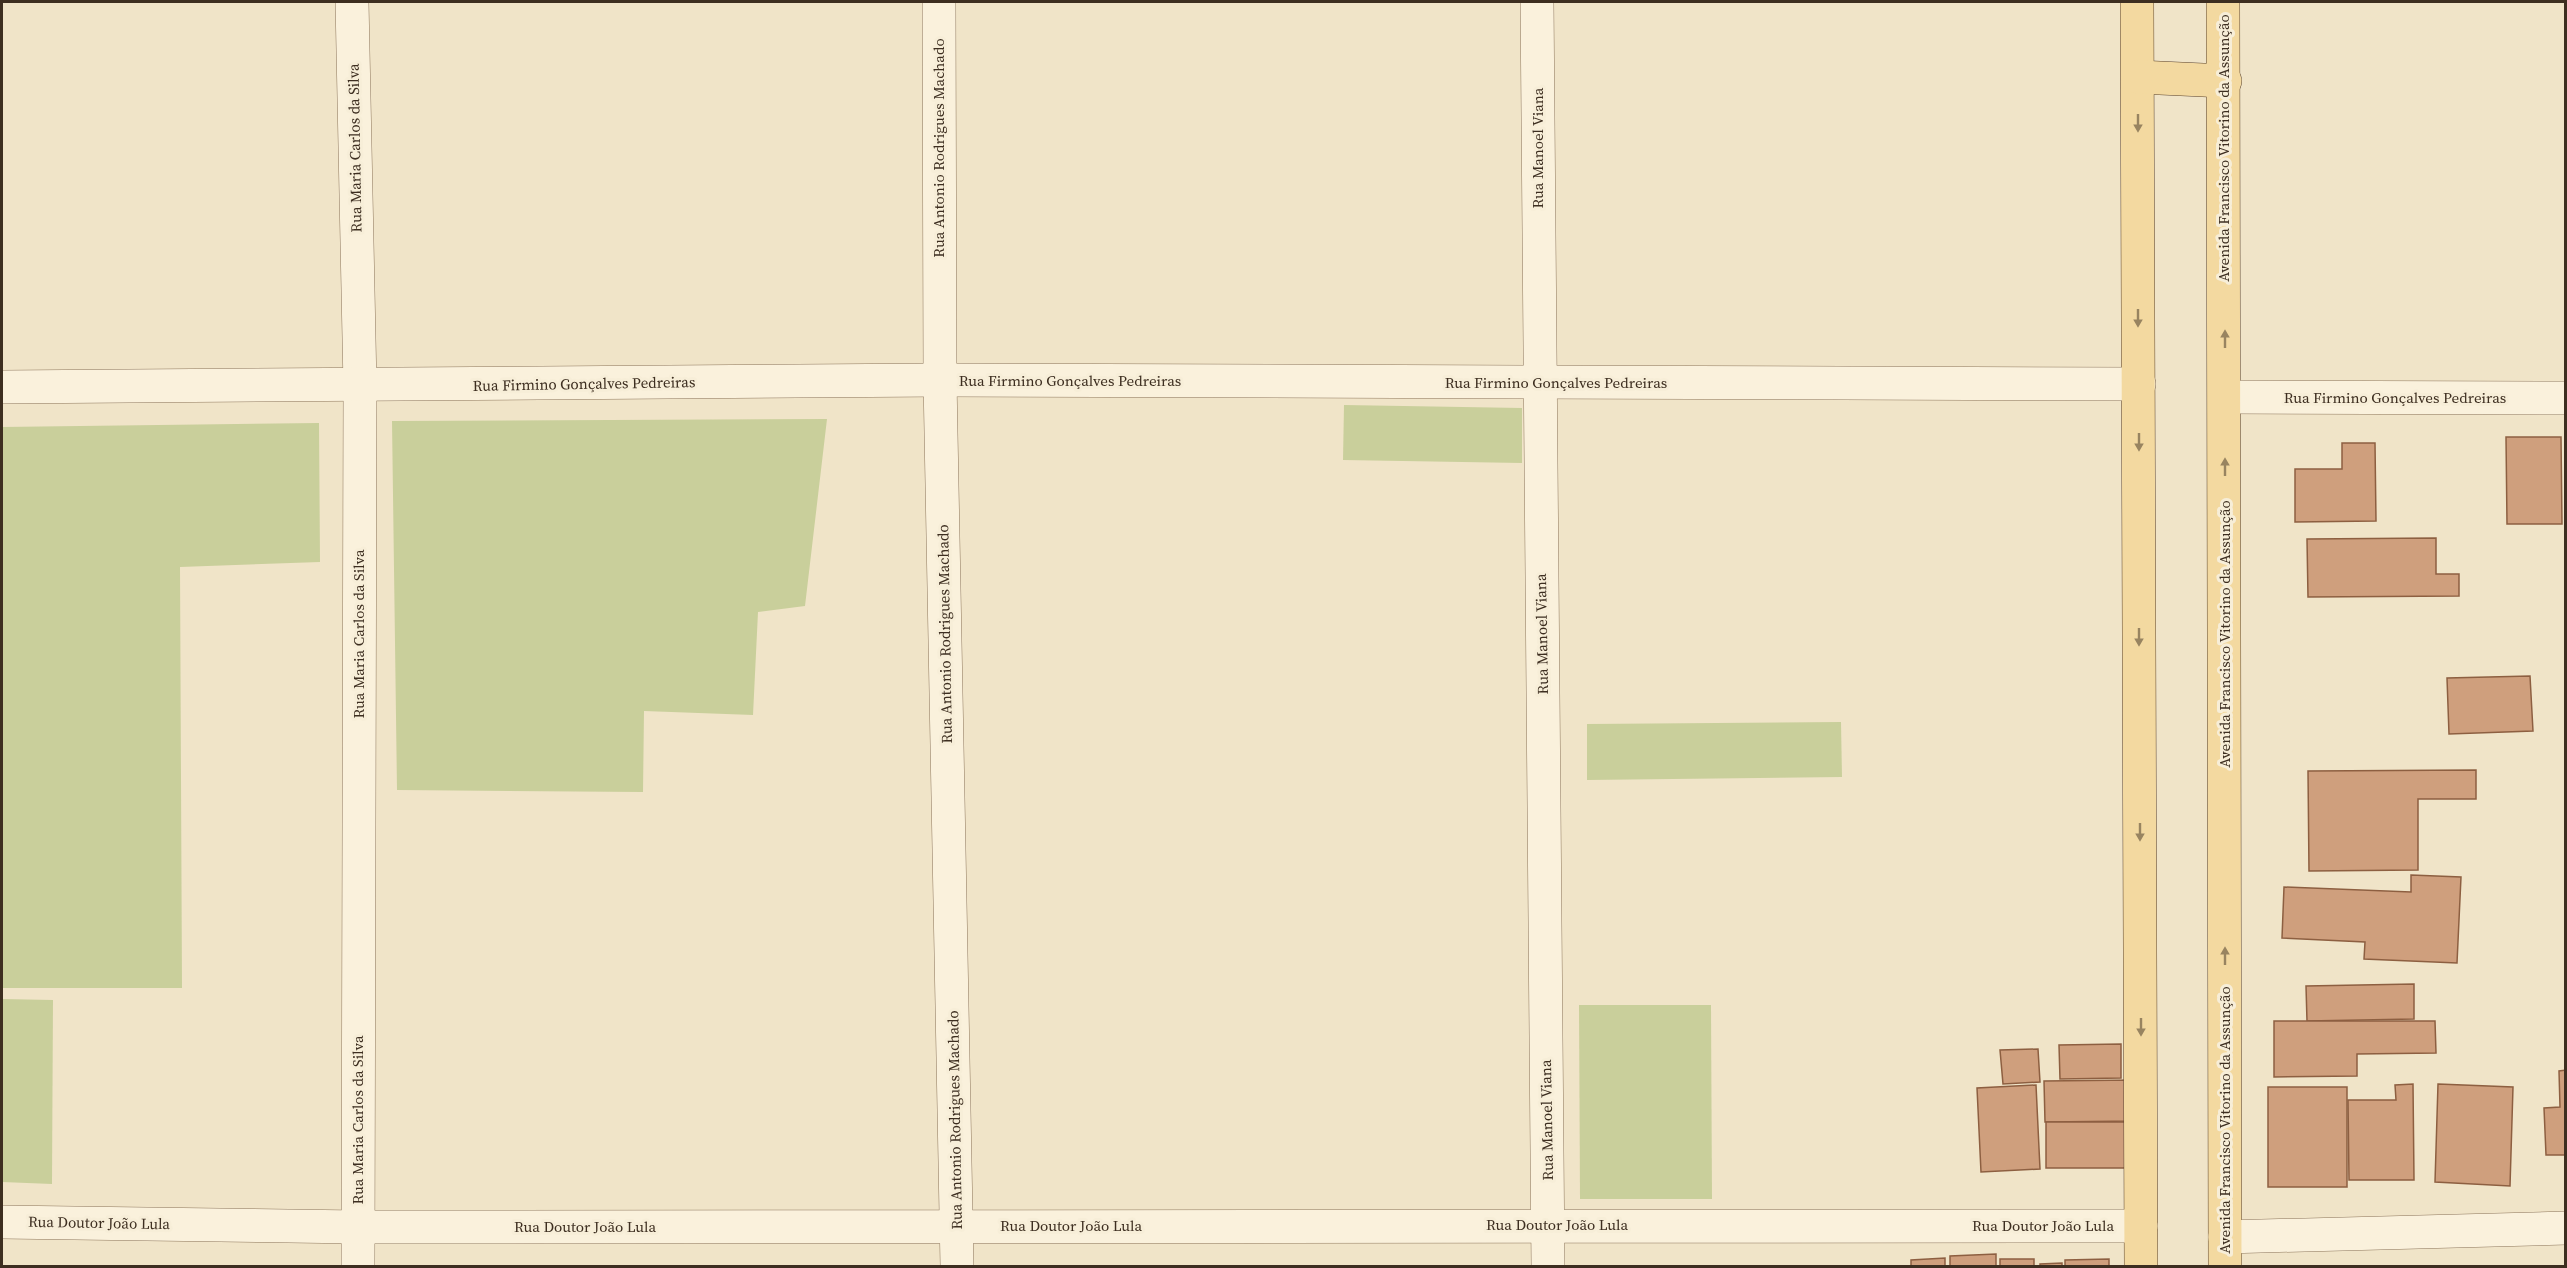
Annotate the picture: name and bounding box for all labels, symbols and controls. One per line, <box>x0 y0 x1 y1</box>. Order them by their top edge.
street label: Avenida Francisco Vitorino da Assunção <box>2213 14 2234 282</box>
street label: Rua Antonio Rodrigues Machado <box>928 38 949 258</box>
street label: Rua Maria Carlos da Silva <box>343 63 366 233</box>
street label: Rua Manoel Viana <box>1527 87 1548 209</box>
one-way arrow <box>2133 113 2143 132</box>
one-way arrow <box>2133 308 2143 327</box>
one-way arrow <box>2220 329 2230 348</box>
street label: Rua Firmino Gonçalves Pedreiras <box>959 370 1181 391</box>
street label: Rua Firmino Gonçalves Pedreiras <box>472 371 696 396</box>
street label: Rua Firmino Gonçalves Pedreiras <box>1445 372 1667 393</box>
street label: Rua Firmino Gonçalves Pedreiras <box>2284 387 2506 408</box>
one-way arrow <box>2134 433 2144 452</box>
one-way arrow <box>2220 458 2230 477</box>
street label: Avenida Francisco Vitorino da Assunção <box>2214 500 2235 768</box>
street label: Rua Antonio Rodrigues Machado <box>932 524 957 744</box>
street label: Rua Maria Carlos da Silva <box>348 549 369 719</box>
street label: Rua Manoel Viana <box>1530 573 1553 695</box>
one-way arrow <box>2134 628 2144 647</box>
one-way arrow <box>2135 823 2145 842</box>
one-way arrow <box>2220 947 2230 966</box>
street label: Avenida Francisco Vitorino da Assunção <box>2214 986 2235 1254</box>
street label: Rua Antonio Rodrigues Machado <box>942 1010 967 1230</box>
one-way arrow <box>2136 1018 2145 1037</box>
street label: Rua Maria Carlos da Silva <box>347 1035 368 1205</box>
street label: Rua Manoel Viana <box>1535 1059 1558 1181</box>
street label: Rua Doutor João Lula <box>28 1211 171 1234</box>
street label: Rua Doutor João Lula <box>1486 1214 1628 1235</box>
street label: Rua Doutor João Lula <box>1000 1215 1142 1236</box>
street label: Rua Doutor João Lula <box>1972 1215 2114 1236</box>
street label: Rua Doutor João Lula <box>514 1216 656 1237</box>

